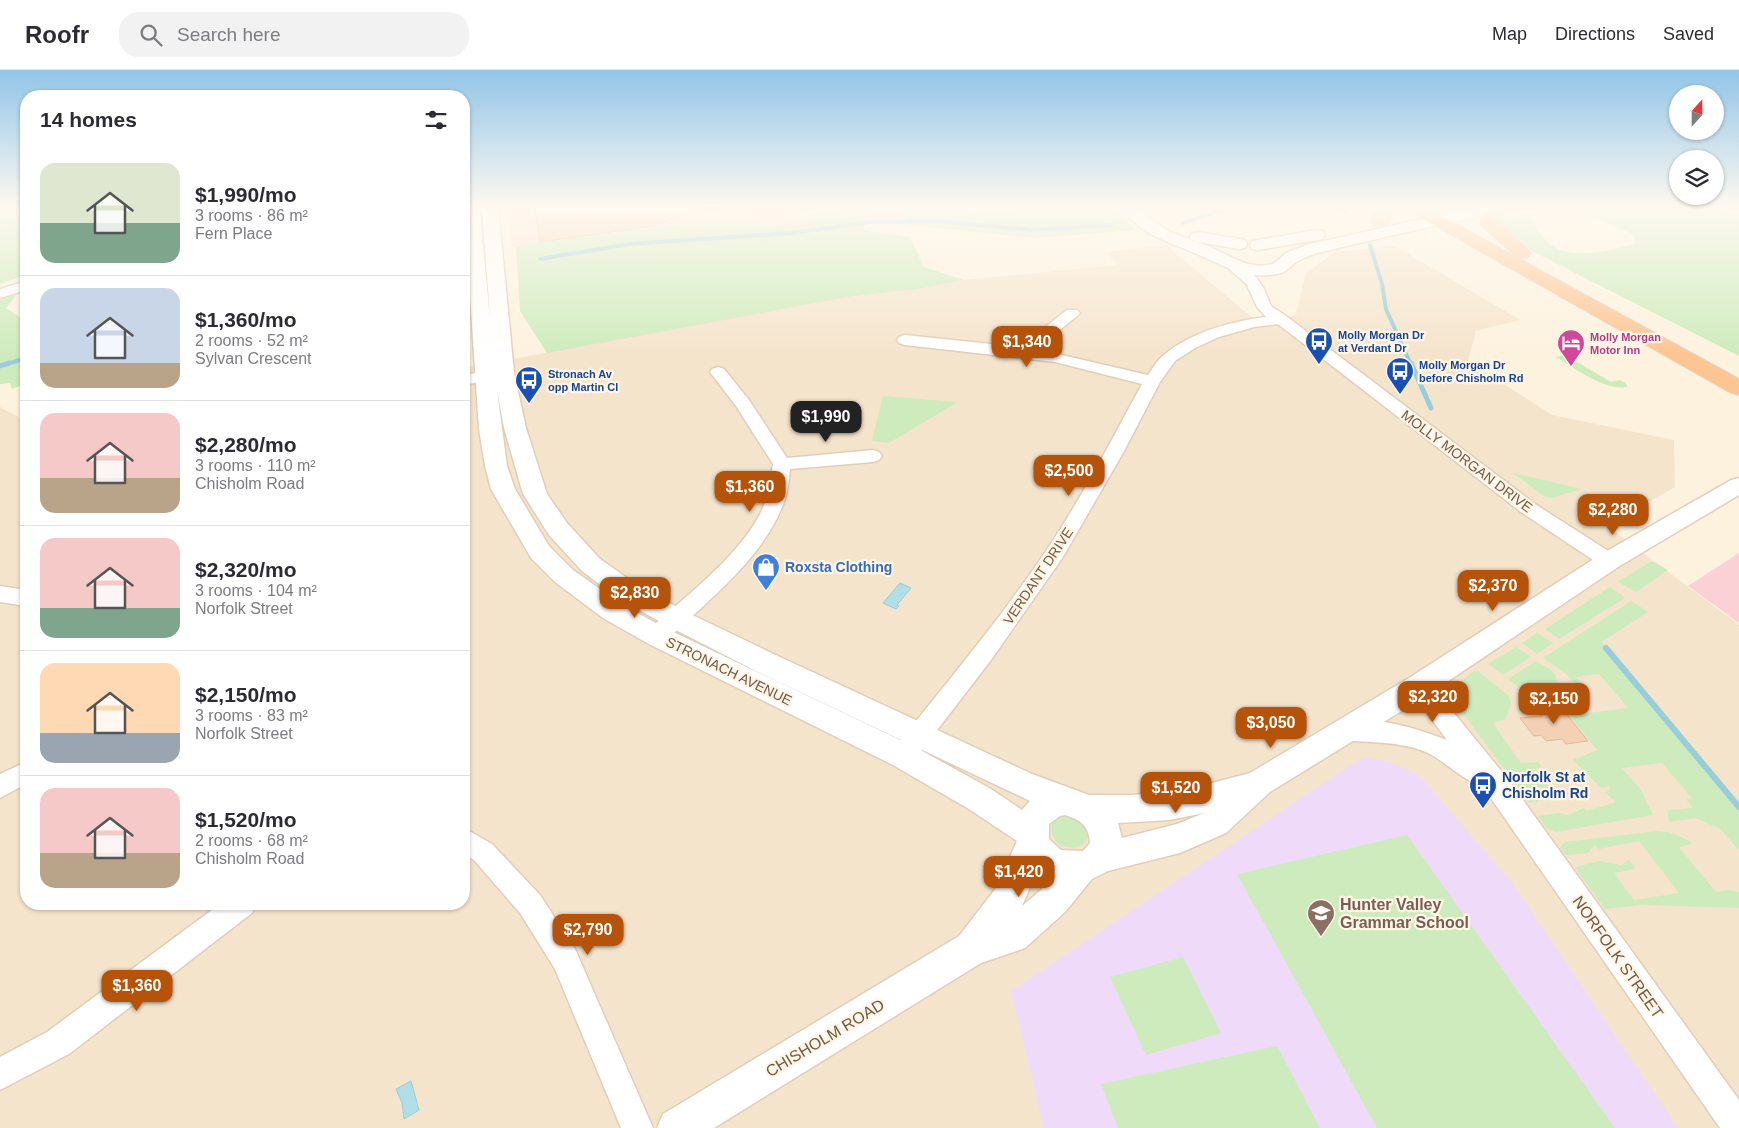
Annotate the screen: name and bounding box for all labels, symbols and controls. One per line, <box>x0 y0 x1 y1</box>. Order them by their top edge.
search box <box>119 12 469 57</box>
text: Roofr <box>25 21 89 48</box>
icon: search <box>137 21 165 49</box>
text: Search here <box>177 24 281 45</box>
text: Map <box>1492 24 1527 44</box>
text: Directions <box>1555 24 1635 44</box>
text: Saved <box>1663 24 1714 44</box>
north arrow <box>1669 85 1724 140</box>
map controls <box>1669 85 1724 205</box>
icon: filters <box>422 106 450 134</box>
text: 14 homes <box>40 108 137 131</box>
button: layers <box>1669 150 1724 205</box>
icon: home <box>80 183 140 243</box>
text: $1,990/mo <box>195 183 297 206</box>
text: 3 rooms · 86 m² <box>195 207 308 224</box>
text: Fern Place <box>195 225 272 242</box>
icon: home <box>80 308 140 368</box>
text: $1,360/mo <box>195 308 297 331</box>
pin: $1,340 <box>986 326 1068 368</box>
bus stop icon: Molly Morgan Dr at Verdant Dr <box>1304 326 1334 365</box>
hotel icon: Molly Morgan Motor Inn <box>1556 328 1586 367</box>
place label: Molly Morgan Dr at Verdant Dr <box>1338 329 1425 354</box>
place label: Molly Morgan Motor Inn <box>1590 331 1661 356</box>
text: 2 rooms · 52 m² <box>195 332 308 349</box>
text: $1,340 <box>1003 333 1051 350</box>
text: Sylvan Crescent <box>195 350 312 367</box>
bus stop icon: Molly Morgan Dr before Chisholm Rd <box>1385 356 1415 395</box>
place label: Molly Morgan Dr before Chisholm Rd <box>1419 359 1524 384</box>
bus stop icon: Stronach Av opp Martin Cl <box>514 365 544 404</box>
place label: Stronach Av opp Martin Cl <box>548 368 618 393</box>
pin: $1,990 <box>785 400 867 443</box>
street label: MOLLY MORGAN DRIVE <box>1398 407 1536 515</box>
text: $1,990 <box>802 408 850 425</box>
icon: home <box>80 433 140 493</box>
text: $2,280/mo <box>195 433 297 456</box>
pin: $2,500 <box>1028 454 1110 497</box>
text: 3 rooms · 110 m² <box>195 457 316 474</box>
text: $2,500 <box>1045 462 1093 479</box>
pin: $1,360 <box>709 470 791 513</box>
text: Chisholm Road <box>195 475 304 492</box>
text: $1,360 <box>726 478 774 495</box>
pin: $2,280 <box>1572 494 1654 536</box>
text: $2,280 <box>1589 501 1637 518</box>
street label: VERDANT DRIVE <box>1000 525 1076 627</box>
shop icon: Roxsta Clothing <box>751 552 781 591</box>
icon: home <box>80 558 140 618</box>
text: $2,320/mo <box>195 558 297 581</box>
place label: Roxsta Clothing <box>785 559 892 575</box>
pin: $2,370 <box>1452 570 1534 612</box>
pin: $2,830 <box>594 576 676 619</box>
text: $2,370 <box>1469 577 1517 594</box>
text: 3 rooms · 104 m² <box>195 582 317 599</box>
text: $2,830 <box>611 584 659 601</box>
text: Norfolk Street <box>195 600 293 617</box>
street label: STRONACH AVENUE <box>663 634 795 708</box>
pin: $2,320 <box>1392 680 1474 723</box>
pin: $2,150 <box>1513 682 1595 725</box>
icon: home <box>80 683 140 743</box>
text: $2,150/mo <box>195 683 297 706</box>
text: $2,320 <box>1409 688 1457 705</box>
text: $2,150 <box>1530 690 1578 707</box>
pin: $3,050 <box>1230 706 1312 749</box>
text: 3 rooms · 83 m² <box>195 707 308 724</box>
text: $3,050 <box>1247 714 1295 731</box>
text: Norfolk Street <box>195 725 293 742</box>
place label: Norfolk St at Chisholm Rd <box>1502 769 1588 801</box>
bus stop icon: Norfolk St at Chisholm Rd <box>1468 770 1498 809</box>
pin: $1,520 <box>1135 772 1217 814</box>
text: $1,520 <box>1152 779 1200 796</box>
icon: home <box>80 808 140 868</box>
text: $1,520/mo <box>195 808 297 831</box>
text: 2 rooms · 68 m² <box>195 832 308 849</box>
text: Chisholm Road <box>195 850 304 867</box>
pin: $1,420 <box>978 856 1060 898</box>
text: $1,420 <box>995 863 1043 880</box>
street label: NORFOLK STREET <box>1569 893 1667 1021</box>
place label: Hunter Valley Grammar School <box>1340 896 1469 931</box>
school or university icon: Hunter Valley Grammar School <box>1306 898 1336 937</box>
pin: $2,790 <box>547 914 629 956</box>
text: $2,790 <box>564 921 612 938</box>
pin: $1,360 <box>96 970 178 1012</box>
text: $1,360 <box>113 977 161 994</box>
street label: CHISHOLM ROAD <box>763 996 887 1080</box>

